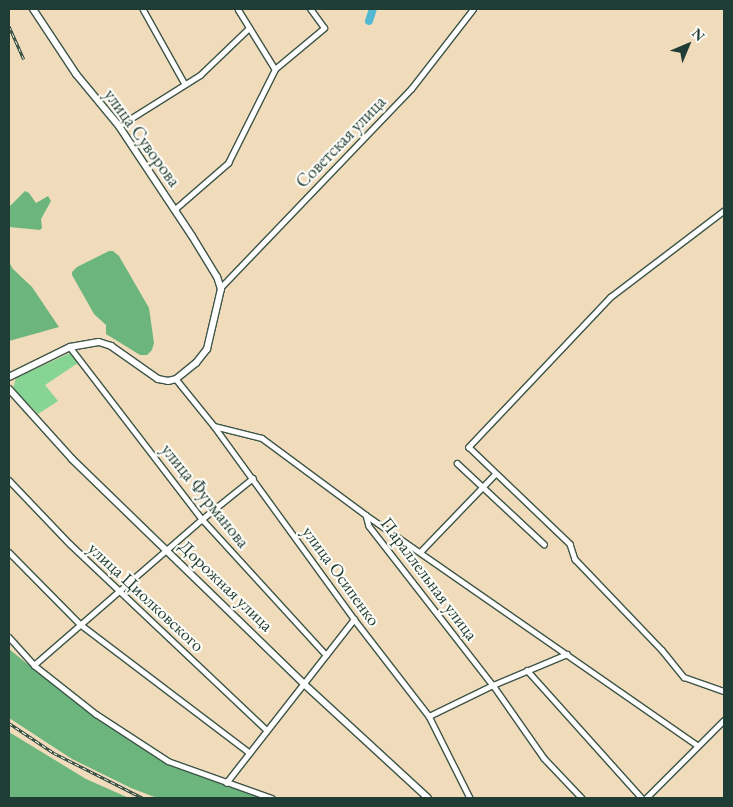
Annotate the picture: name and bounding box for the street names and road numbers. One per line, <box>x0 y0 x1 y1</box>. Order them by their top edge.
street label: улица Суворова <box>99 85 185 191</box>
street label: Советская улица <box>292 91 390 193</box>
street label: улица Фурманова <box>156 439 254 553</box>
street label: Параллельная улица <box>376 513 482 645</box>
street label: улица Осипенко <box>297 522 385 630</box>
street label: Дорожная улица <box>175 536 277 636</box>
street label: улица Циолковского <box>84 538 208 656</box>

